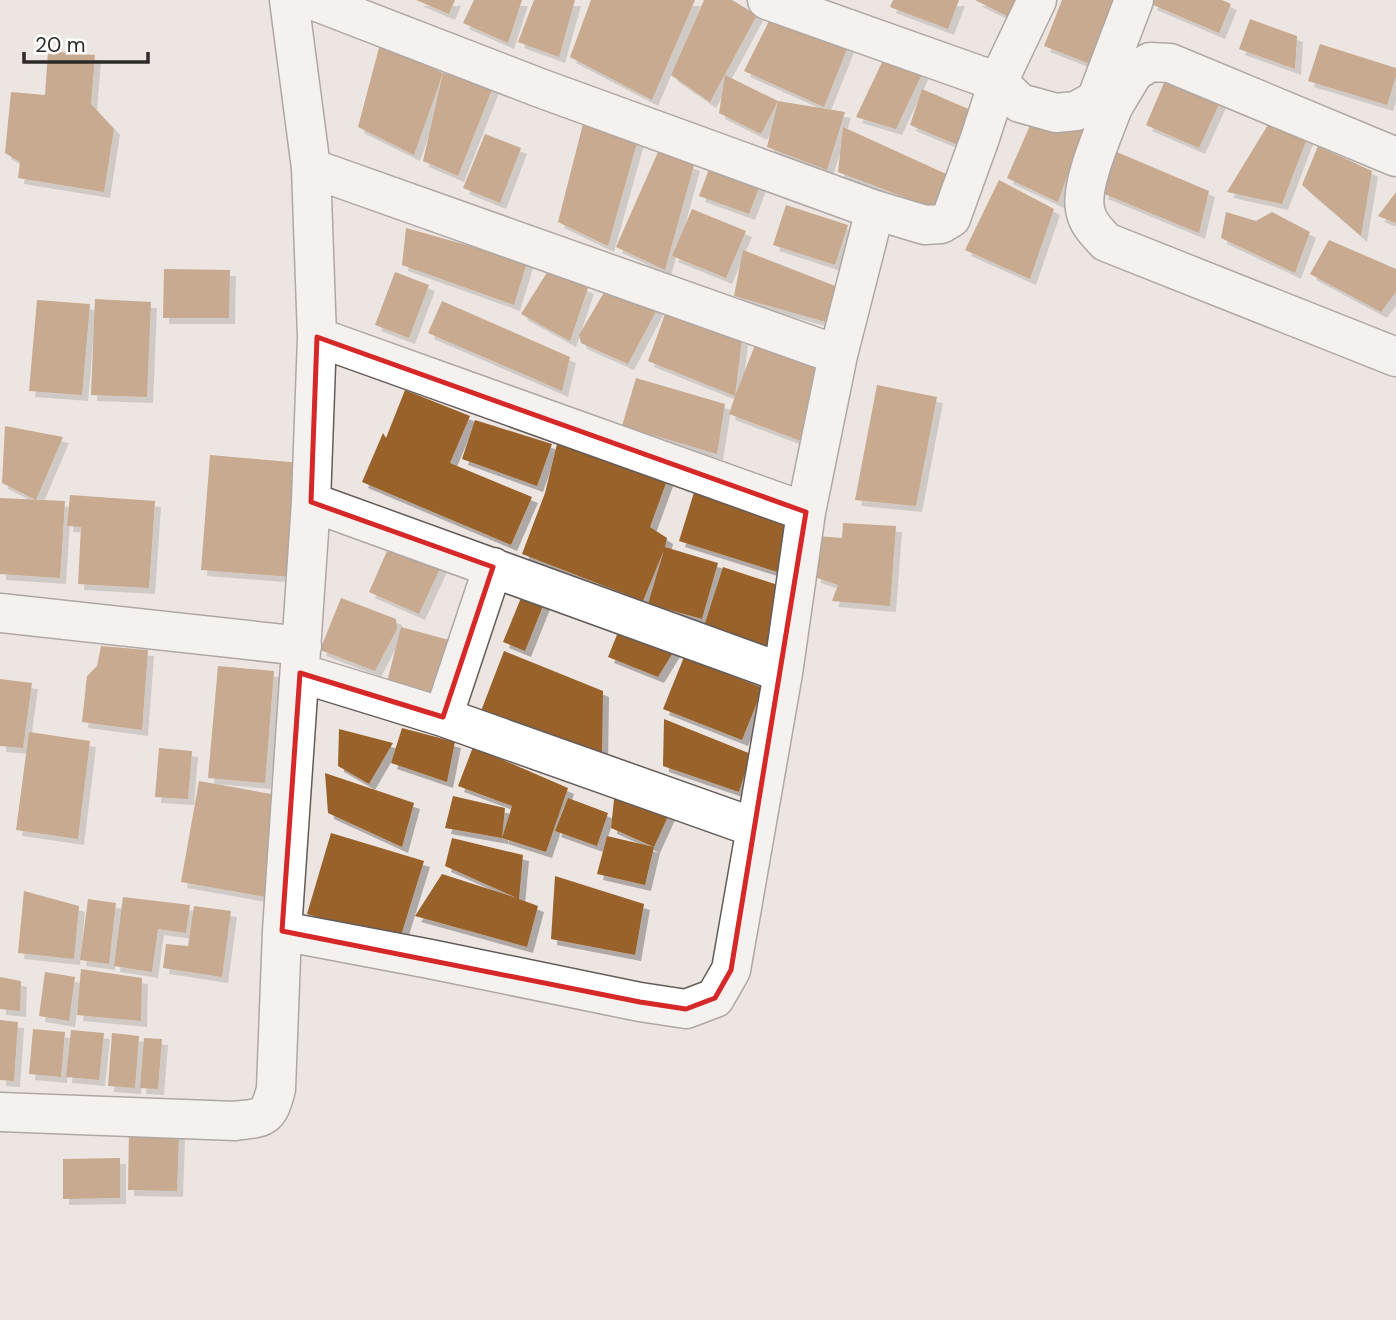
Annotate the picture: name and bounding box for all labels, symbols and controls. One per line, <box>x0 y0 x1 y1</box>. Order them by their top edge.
scale bar <box>24 21 149 65</box>
text: 20 m <box>35 31 86 59</box>

